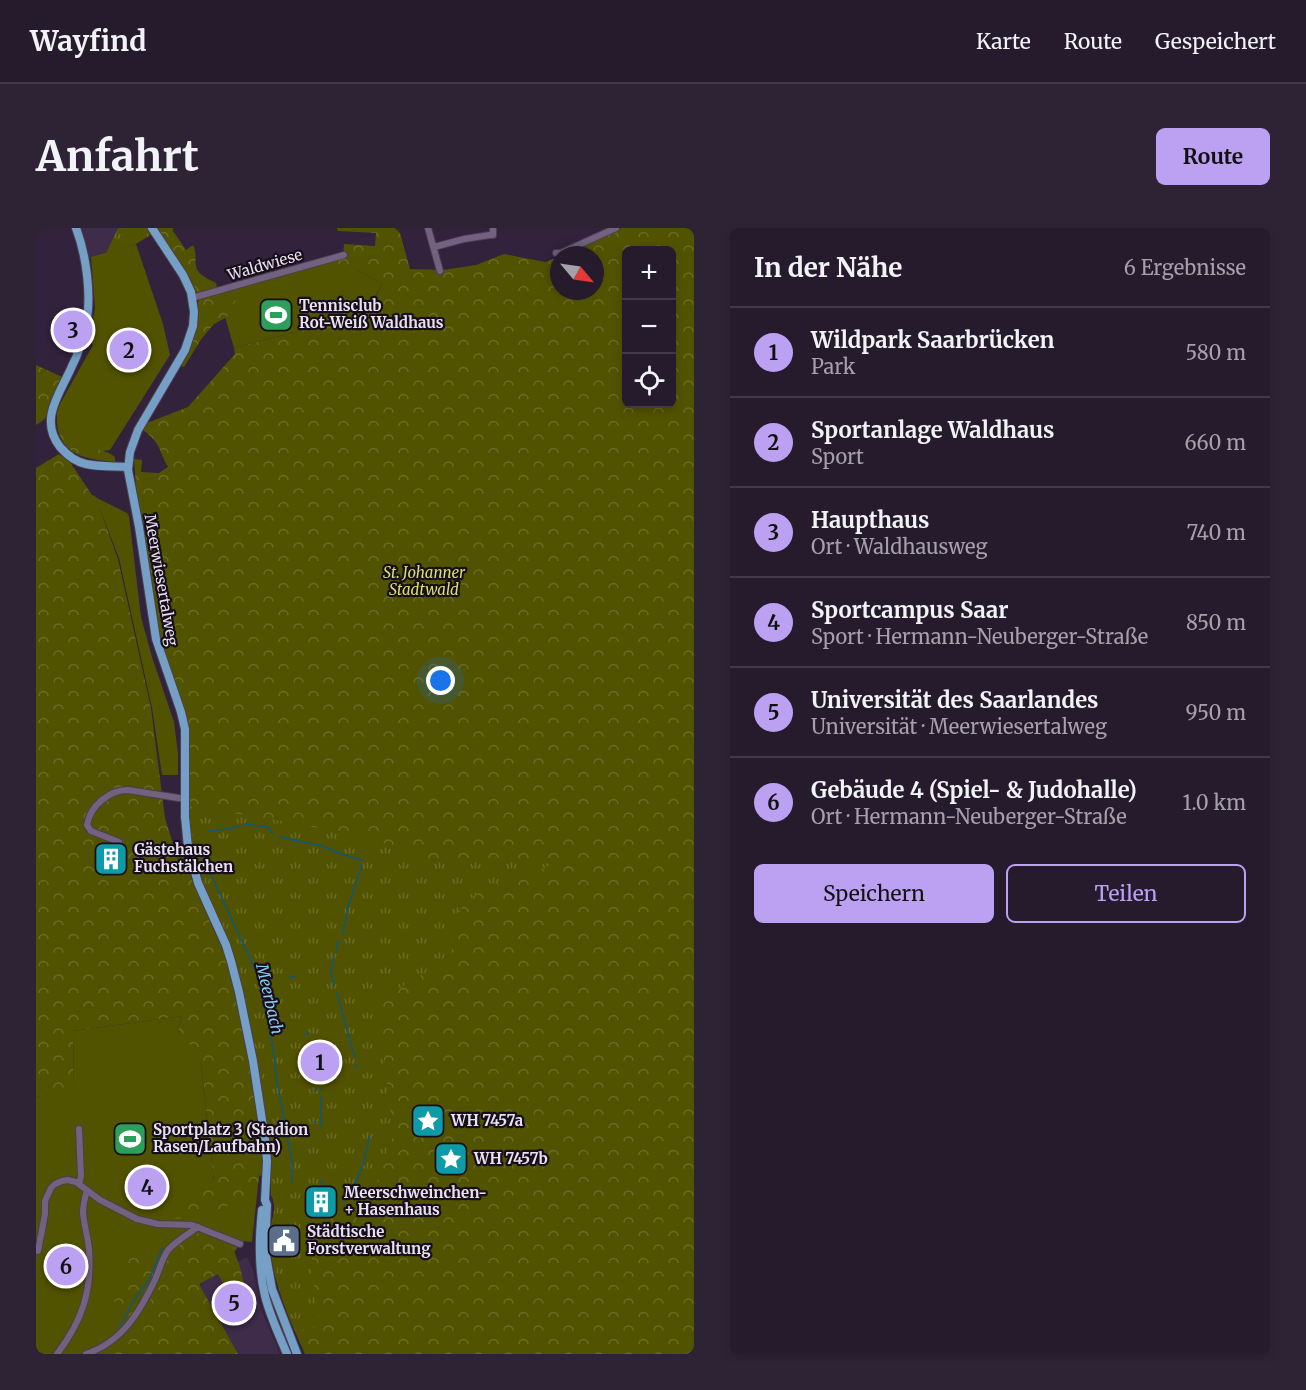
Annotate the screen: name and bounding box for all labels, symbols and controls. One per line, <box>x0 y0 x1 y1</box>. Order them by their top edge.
text: Wayfind <box>30 23 146 59</box>
text: Karte <box>976 28 1031 55</box>
text: Route <box>1064 28 1122 55</box>
text: Gespeichert <box>1155 28 1276 55</box>
button: Route <box>1156 128 1270 185</box>
text: Anfahrt <box>36 130 199 182</box>
street label: Waldwiese <box>224 245 305 285</box>
north arrow <box>550 246 604 300</box>
map controls <box>622 246 676 408</box>
button: + <box>622 246 676 300</box>
text: In der Nähe <box>754 251 902 284</box>
text: 6 Ergebnisse <box>1124 255 1246 280</box>
place label: Tennisclub Rot-Weiß Waldhaus <box>299 296 444 332</box>
sports icon: Tennisclub Rot-Weiß Waldhaus <box>258 297 294 333</box>
button: − <box>622 300 676 354</box>
pin: 3 <box>54 308 93 352</box>
text: Wildpark Saarbrücken <box>811 326 1054 354</box>
pin: 2 <box>110 328 148 372</box>
text: 1 <box>769 340 778 365</box>
text: 580 m <box>1185 340 1246 365</box>
button: locate <box>622 354 676 408</box>
text: Park <box>811 354 855 379</box>
text: Sportanlage Waldhaus <box>811 416 1054 444</box>
text: 2 <box>768 430 779 455</box>
text: 660 m <box>1184 430 1246 455</box>
text: Sport <box>811 444 864 469</box>
text: Haupthaus <box>811 506 930 534</box>
street label: Meerwiesertalweg <box>141 513 182 647</box>
text: 3 <box>768 520 779 545</box>
text: 740 m <box>1187 520 1246 545</box>
text: Ort · Waldhausweg <box>811 534 988 559</box>
park label: St. Johanner Stadtwald <box>383 563 466 599</box>
text: Sportcampus Saar <box>811 596 1008 624</box>
text: 4 <box>767 610 780 635</box>
text: 850 m <box>1186 610 1246 635</box>
text: Sport · Hermann-Neuberger-Straße <box>811 624 1148 649</box>
your location <box>426 666 455 695</box>
text: Universität des Saarlandes <box>811 686 1098 714</box>
text: 5 <box>768 700 779 725</box>
text: 950 m <box>1186 700 1246 725</box>
text: Universität · Meerwiesertalweg <box>811 714 1107 739</box>
text: Gebäude 4 (Spiel- & Judohalle) <box>811 776 1137 804</box>
text: 6 <box>767 790 780 815</box>
text: 1.0 km <box>1182 790 1246 815</box>
text: Ort · Hermann-Neuberger-Straße <box>811 804 1127 829</box>
place label: Gästehaus Fuchstälchen <box>134 840 233 876</box>
building icon: Gästehaus Fuchstälchen <box>93 841 129 877</box>
button: Speichern <box>754 864 994 923</box>
button: Teilen <box>1006 864 1246 923</box>
water label: Meerbach <box>252 961 288 1036</box>
pin: 1 <box>300 1040 340 1084</box>
place icon: WH 7457a <box>410 1103 446 1139</box>
place label: WH 7457a <box>450 1111 524 1130</box>
place label: Sportplatz 3 (Stadion Rasen/Laufbahn) <box>153 1120 308 1156</box>
sports icon: Sportplatz 3 (Stadion Rasen/Laufbahn) <box>112 1121 148 1157</box>
place icon: WH 7457b <box>433 1141 469 1177</box>
place label: WH 7457b <box>473 1149 548 1168</box>
pin: 4 <box>128 1164 166 1210</box>
place label: Meerschweinchen- + Hasenhaus <box>344 1183 487 1219</box>
building icon: Meerschweinchen- + Hasenhaus <box>303 1184 339 1220</box>
place label: Städtische Forstverwaltung <box>307 1222 431 1258</box>
public building icon: Städtische Forstverwaltung <box>266 1223 302 1259</box>
pin: 6 <box>46 1244 86 1288</box>
pin: 5 <box>214 1280 254 1326</box>

